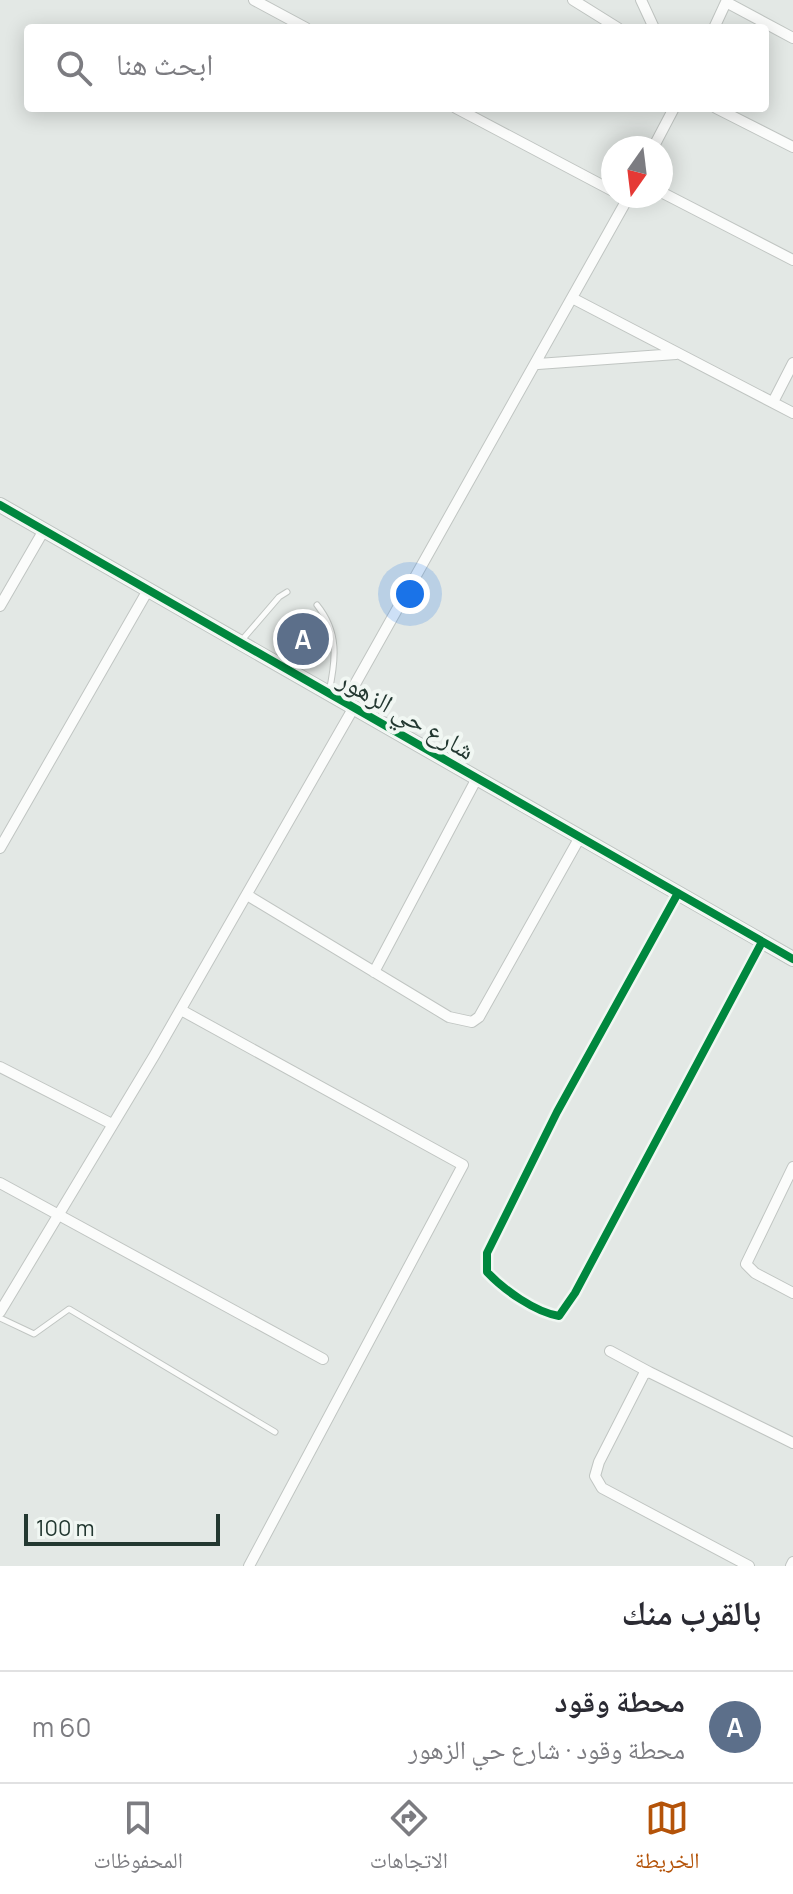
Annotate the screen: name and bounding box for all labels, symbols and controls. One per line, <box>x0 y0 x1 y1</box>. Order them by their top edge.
search box <box>24 24 769 112</box>
text: ابحث هنا <box>116 43 213 84</box>
icon: search <box>52 46 96 90</box>
north arrow <box>601 136 673 208</box>
your location <box>390 574 430 614</box>
pin: A <box>277 609 329 669</box>
street label: شارع حي الزهور <box>330 660 482 771</box>
scale bar <box>24 1510 220 1546</box>
text: 100 m <box>36 1513 94 1543</box>
text: بالقرب منك <box>621 1589 761 1635</box>
text: محطة وقود <box>555 1680 685 1721</box>
text: 60 m <box>32 1709 91 1745</box>
text: A <box>726 1709 744 1745</box>
text: محطة وقود · شارع حي الزهور <box>408 1731 685 1767</box>
tab: المحفوظات <box>93 1796 183 1882</box>
tab: الاتجاهات <box>370 1796 448 1882</box>
tab: الخريطة <box>635 1796 700 1882</box>

